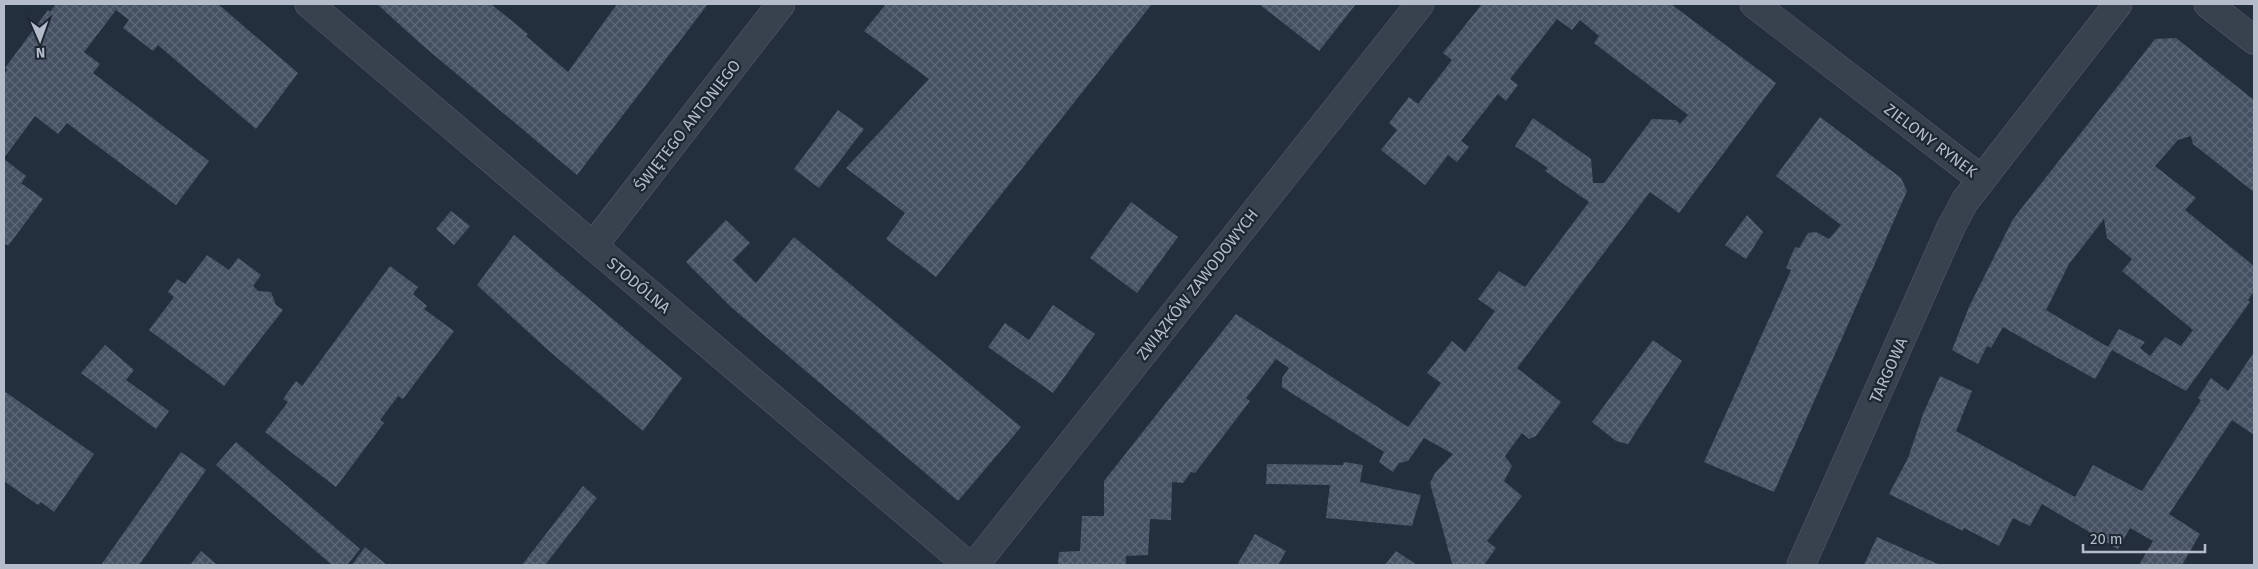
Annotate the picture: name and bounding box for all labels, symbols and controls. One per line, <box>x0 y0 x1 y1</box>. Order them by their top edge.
north arrow <box>15 15 65 65</box>
text: N <box>35 44 45 61</box>
street label: ŚWIĘTEGO ANTONIEGO <box>630 55 744 195</box>
street label: ZIELONY RYNEK <box>1881 99 1981 182</box>
street label: ZWIĄZKÓW ZAWODOWYCH <box>1132 205 1262 363</box>
street label: STODÓLNA <box>603 253 675 318</box>
street label: TARGOWA <box>1866 334 1912 406</box>
scale bar <box>2083 522 2206 554</box>
text: 20 m <box>2090 530 2123 548</box>

